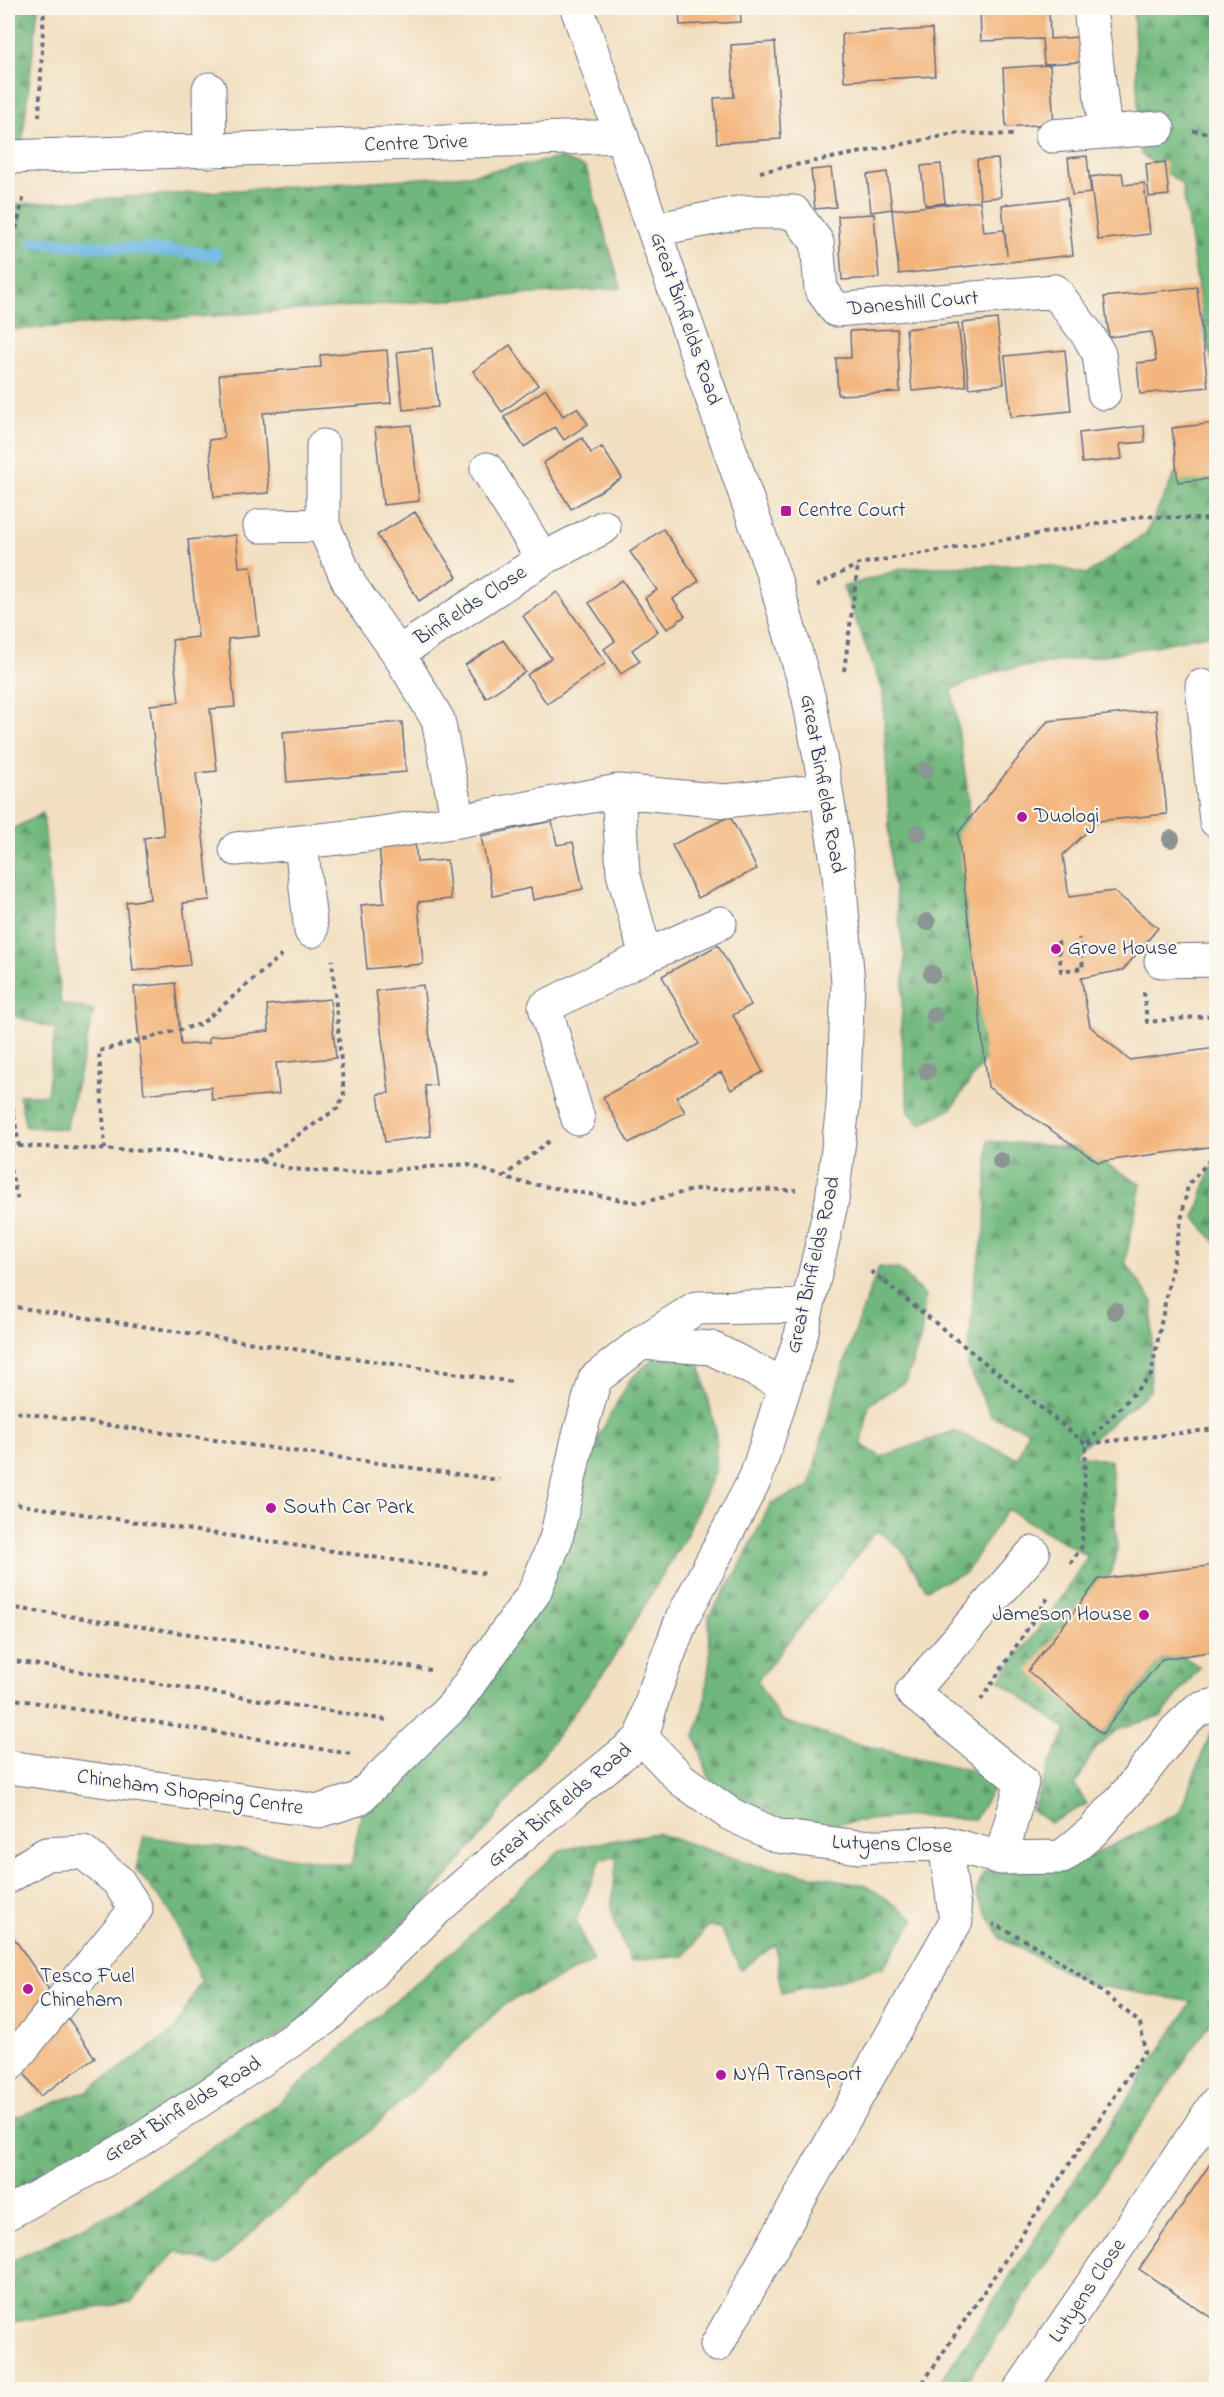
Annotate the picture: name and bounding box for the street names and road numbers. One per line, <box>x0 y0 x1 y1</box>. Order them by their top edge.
street label: Centre Drive <box>364 127 469 161</box>
street label: Great Binfields Road <box>641 229 729 410</box>
street label: Daneshill Court <box>845 283 980 325</box>
street label: Binfields Close <box>408 558 534 654</box>
street label: Great Binfields Road <box>792 692 853 876</box>
street label: Great Binfields Road <box>779 1173 849 1356</box>
street label: Great Binfields Road <box>481 1736 639 1876</box>
street label: Chineham Shopping Centre <box>75 1762 306 1826</box>
street label: Lutyens Close <box>831 1828 953 1864</box>
street label: Great Binfields Road <box>98 2049 268 2171</box>
street label: Lutyens Close <box>1042 2232 1136 2350</box>

